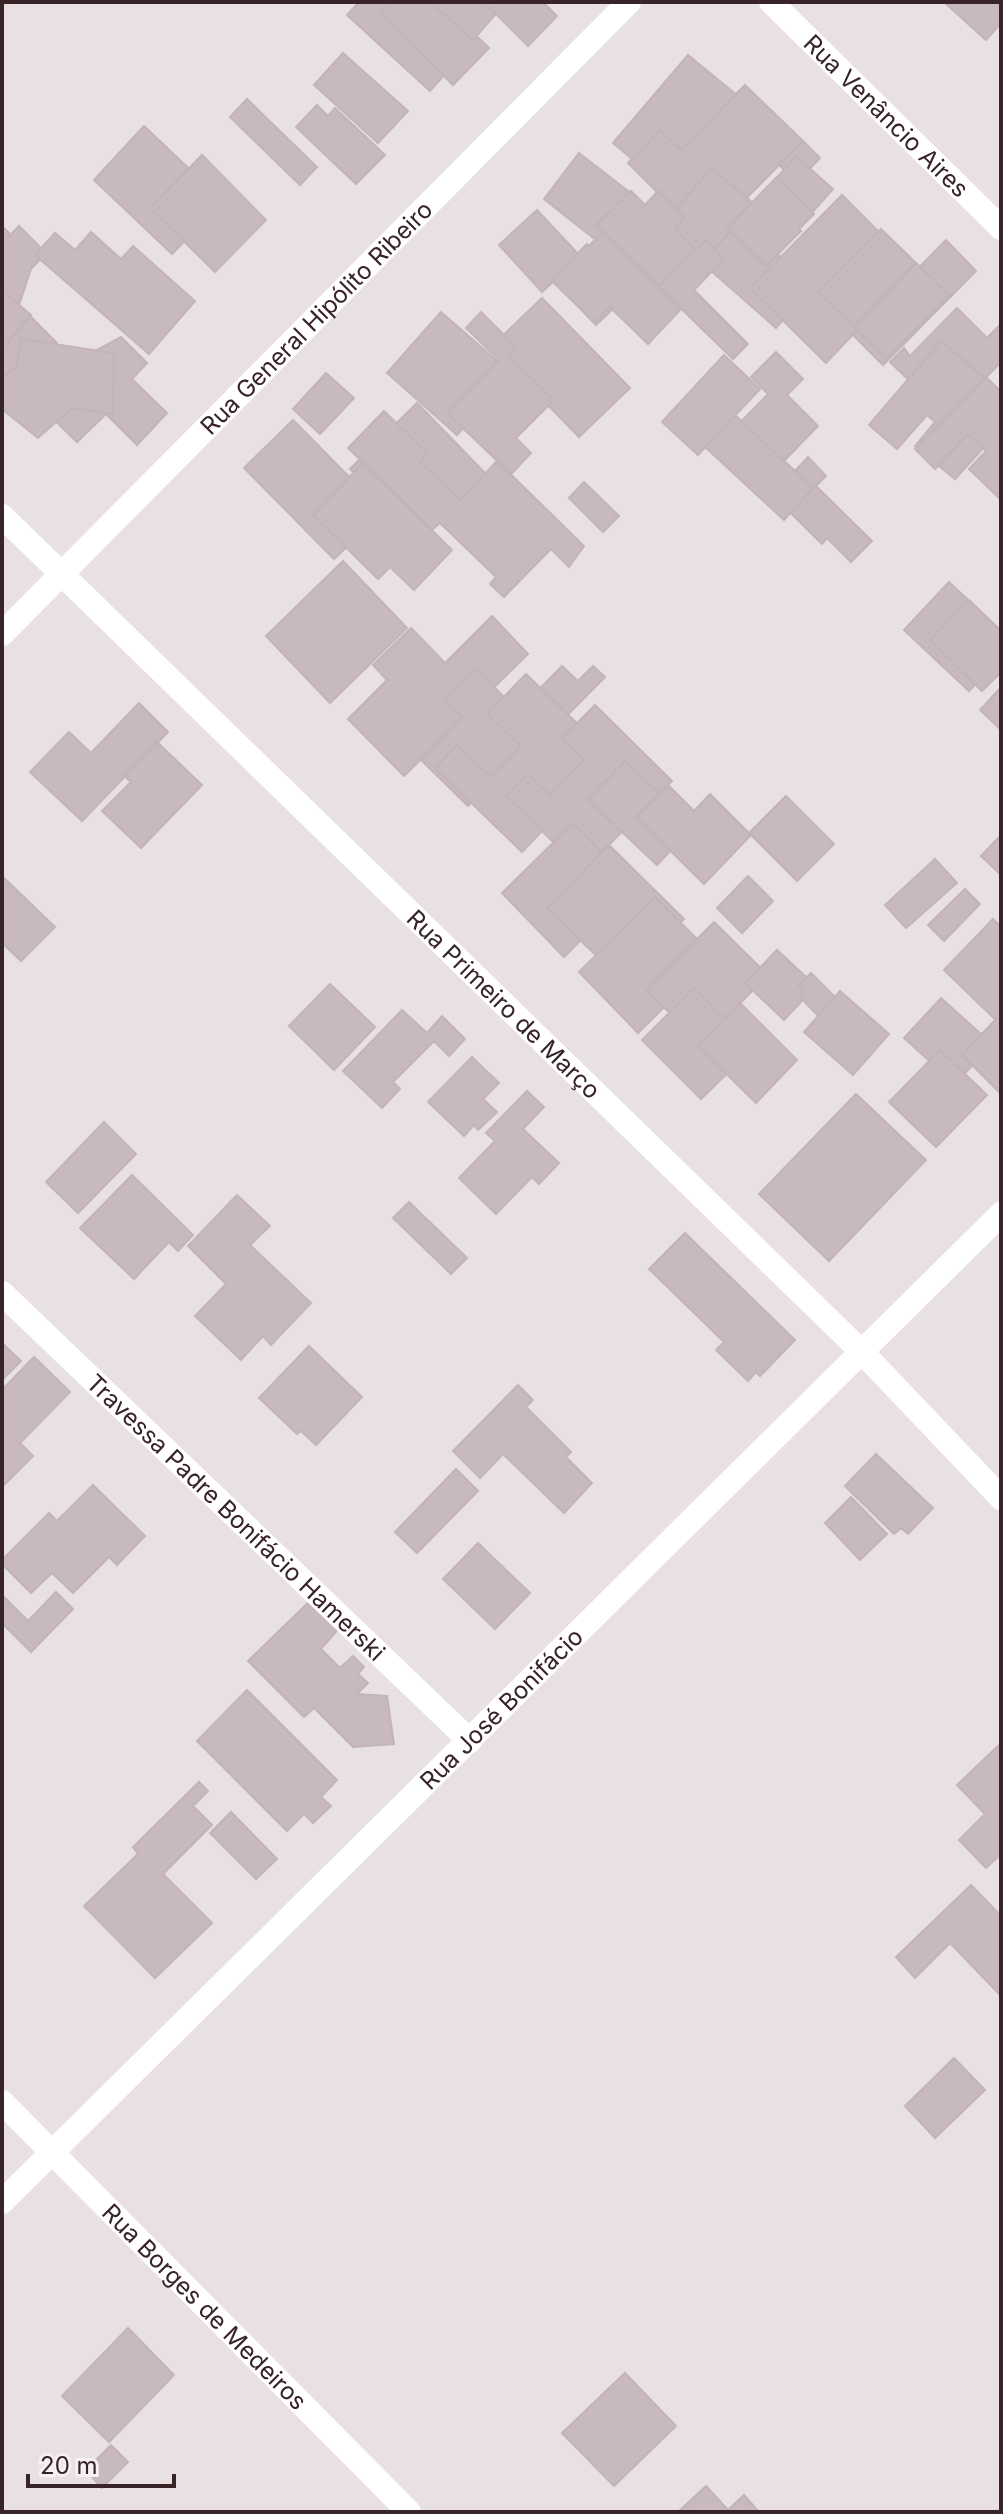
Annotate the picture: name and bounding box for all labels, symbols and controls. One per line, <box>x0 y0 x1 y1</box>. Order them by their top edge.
street label: Rua Venâncio Aires <box>798 28 975 203</box>
street label: Rua General Hipólito Ribeiro <box>194 195 438 440</box>
street label: Rua Primeiro de Março <box>401 903 607 1104</box>
street label: Travessa Padre Bonifácio Hamerski <box>81 1368 391 1666</box>
street label: Rua José Bonifácio <box>414 1622 589 1795</box>
street label: Rua Borges de Medeiros <box>97 2197 313 2415</box>
scale bar <box>28 2438 174 2488</box>
text: 20 m <box>40 2451 98 2480</box>

